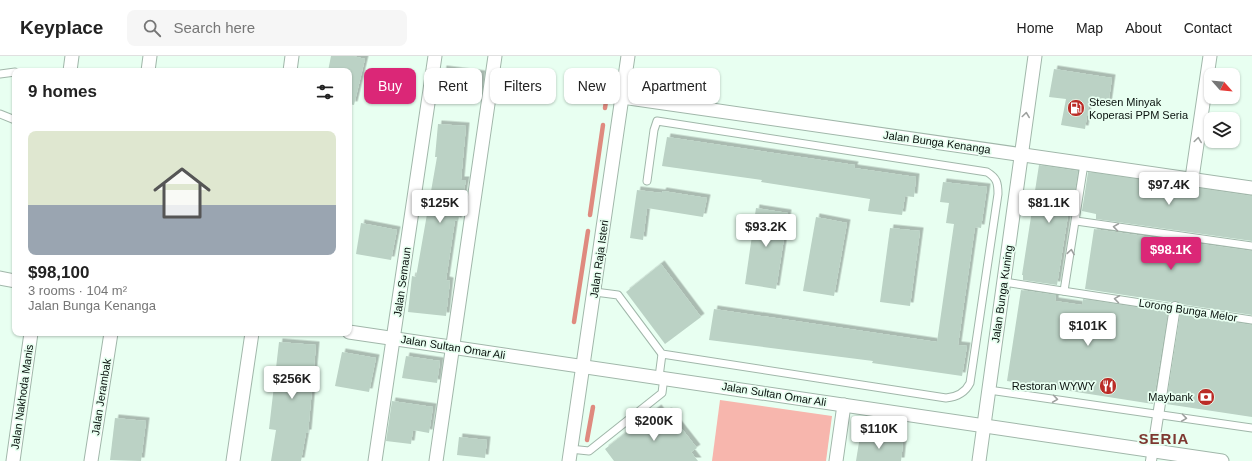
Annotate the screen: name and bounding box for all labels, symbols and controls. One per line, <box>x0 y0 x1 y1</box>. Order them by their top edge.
search box <box>127 10 407 46</box>
text: Keyplace <box>20 17 103 38</box>
icon: search <box>141 17 163 39</box>
text: Search here <box>173 19 255 36</box>
text: Home <box>1017 20 1054 36</box>
text: Map <box>1076 20 1103 36</box>
text: About <box>1125 20 1162 36</box>
text: Contact <box>1184 20 1232 36</box>
chip: Buy <box>364 68 416 104</box>
chip: Rent <box>424 68 482 104</box>
chip: Filters <box>490 68 556 104</box>
chip: New <box>564 68 620 104</box>
chip: Apartment <box>628 68 720 104</box>
north arrow <box>1204 68 1240 104</box>
map controls <box>1204 68 1240 148</box>
icon: filters <box>314 81 336 103</box>
text: 9 homes <box>28 82 97 101</box>
place label: Stesen Minyak Koperasi PPM Seria <box>1089 96 1189 121</box>
fuel station icon: Stesen Minyak Koperasi PPM Seria <box>1066 98 1086 118</box>
one-way arrow <box>1021 112 1030 119</box>
button: layers <box>1204 112 1240 148</box>
street label: Jalan Bunga Kenanga <box>883 129 992 156</box>
one-way arrow <box>1193 137 1202 143</box>
icon: home <box>146 157 218 229</box>
pin: $97.4K <box>1136 172 1202 206</box>
text: $97.4K <box>1148 177 1190 192</box>
pin: $125K <box>412 190 468 224</box>
pin: $81.1K <box>1016 190 1082 224</box>
text: $125K <box>421 195 459 210</box>
text: $81.1K <box>1028 195 1070 210</box>
pin: $93.2K <box>733 214 799 248</box>
street label: Jalan Raja Isteri <box>588 219 610 299</box>
text: $93.2K <box>745 219 787 234</box>
one-way arrow <box>1113 223 1119 232</box>
pin: $98.1K <box>1138 237 1204 271</box>
text: $98.1K <box>1150 242 1192 257</box>
street label: Jalan Bunga Kuning <box>989 244 1015 344</box>
street label: Jalan Semaun <box>391 246 413 318</box>
one-way arrow <box>1066 249 1075 256</box>
text: $98,100 <box>28 263 89 282</box>
text: 3 rooms · 104 m² <box>28 283 127 298</box>
one-way arrow <box>1114 295 1120 304</box>
street label: Lorong Bunga Melor <box>1138 296 1238 324</box>
text: Jalan Bunga Kenanga <box>28 298 156 313</box>
pin: $101K <box>1060 313 1116 347</box>
text: $101K <box>1069 318 1107 333</box>
street label: Jalan Sultan Omar Ali <box>400 333 506 361</box>
street label: Jalan Nakhoda Manis <box>9 343 35 450</box>
street label: Jalan Jerambak <box>89 357 113 436</box>
pin: $256K <box>264 366 320 400</box>
text: $256K <box>273 371 311 386</box>
restaurant icon: Restoran WYWY <box>1098 376 1118 396</box>
street label: Jalan Sultan Omar Ali <box>721 380 827 408</box>
place label: Restoran WYWY <box>1012 380 1096 392</box>
bank icon: Maybank <box>1196 387 1216 407</box>
place label: Maybank <box>1148 391 1193 403</box>
one-way arrow <box>1052 394 1058 403</box>
pin: $200K <box>626 408 682 442</box>
text: $200K <box>635 413 673 428</box>
one-way arrow <box>1181 413 1187 422</box>
pin: $110K <box>851 416 907 450</box>
text: $110K <box>860 421 898 436</box>
district label: SERIA <box>1139 430 1189 447</box>

